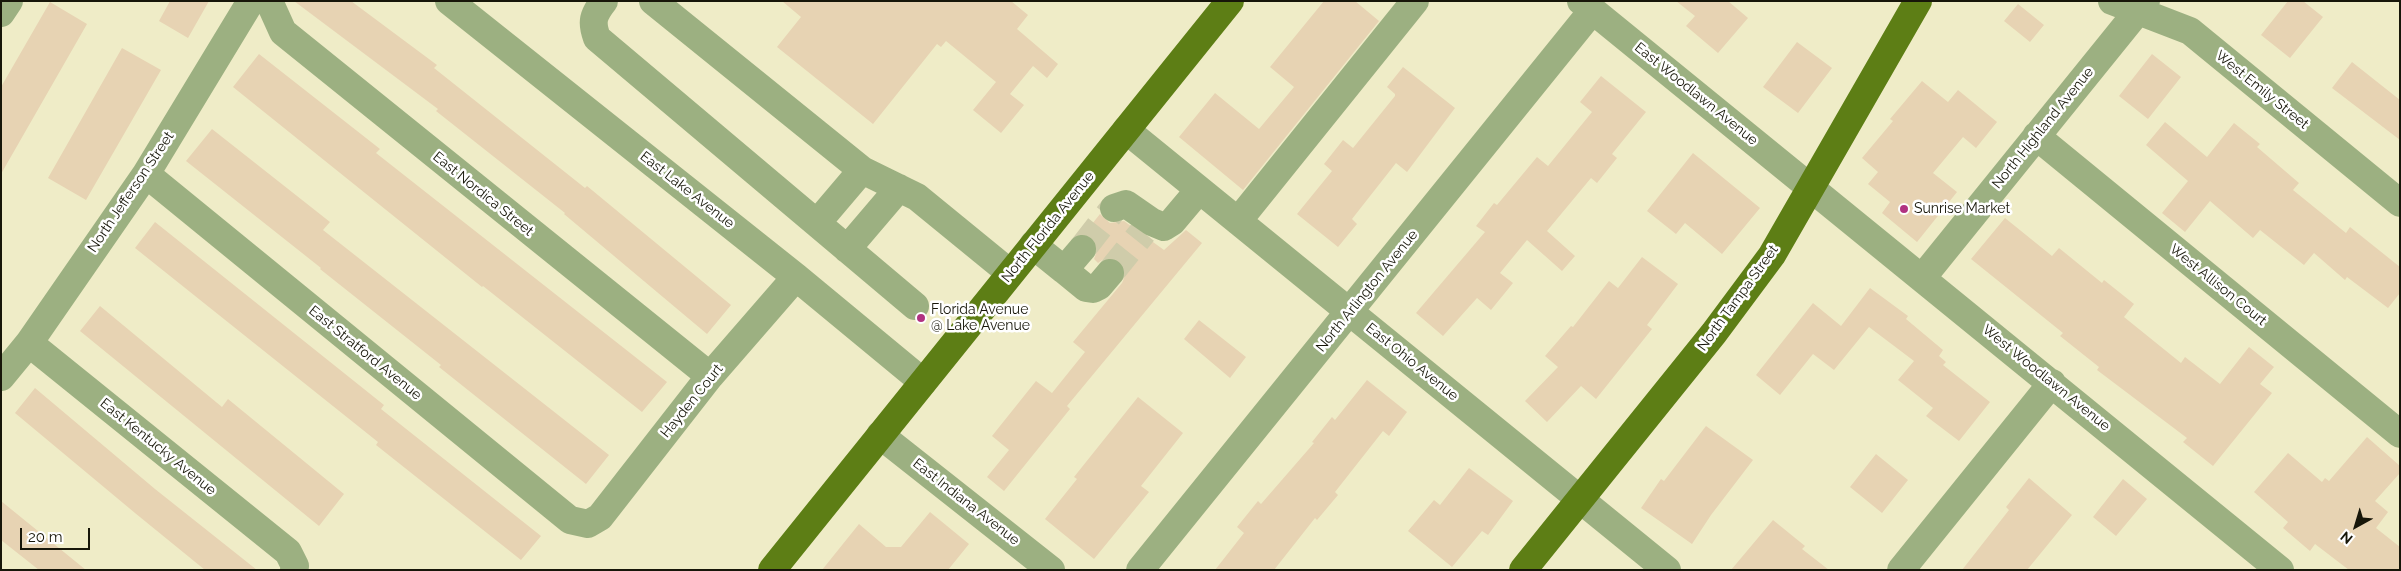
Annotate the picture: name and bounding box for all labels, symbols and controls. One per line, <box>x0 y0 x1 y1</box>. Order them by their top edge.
street label: East Woodlawn Avenue <box>1631 39 1761 149</box>
street label: West Emily Street <box>2212 47 2312 133</box>
street label: North Highland Avenue <box>1989 64 2097 192</box>
street label: North Jefferson Street <box>84 129 178 255</box>
street label: East Nordica Street <box>429 148 537 240</box>
street label: East Lake Avenue <box>637 148 737 232</box>
street label: North Florida Avenue <box>998 168 1098 286</box>
place label: Sunrise Market <box>1914 201 2010 217</box>
marker: Sunrise Market <box>1898 203 1910 215</box>
street label: North Arlington Avenue <box>1313 227 1421 355</box>
street label: West Allison Court <box>2166 241 2270 329</box>
street label: North Tampa Street <box>1694 242 1782 354</box>
street label: East Stratford Avenue <box>305 302 425 404</box>
place label: Florida Avenue @ Lake Avenue <box>931 302 1030 334</box>
marker: Florida Avenue @ Lake Avenue <box>915 312 927 324</box>
street label: East Ohio Avenue <box>1362 320 1462 404</box>
street label: West Woodlawn Avenue <box>1979 321 2113 435</box>
street label: Hayden Court <box>657 361 727 441</box>
street label: East Kentucky Avenue <box>97 395 219 499</box>
street label: East Indiana Avenue <box>909 455 1023 549</box>
north arrow <box>2331 501 2381 551</box>
scale bar <box>22 518 92 550</box>
text: 20 m <box>28 528 63 546</box>
text: N <box>2337 528 2356 547</box>

